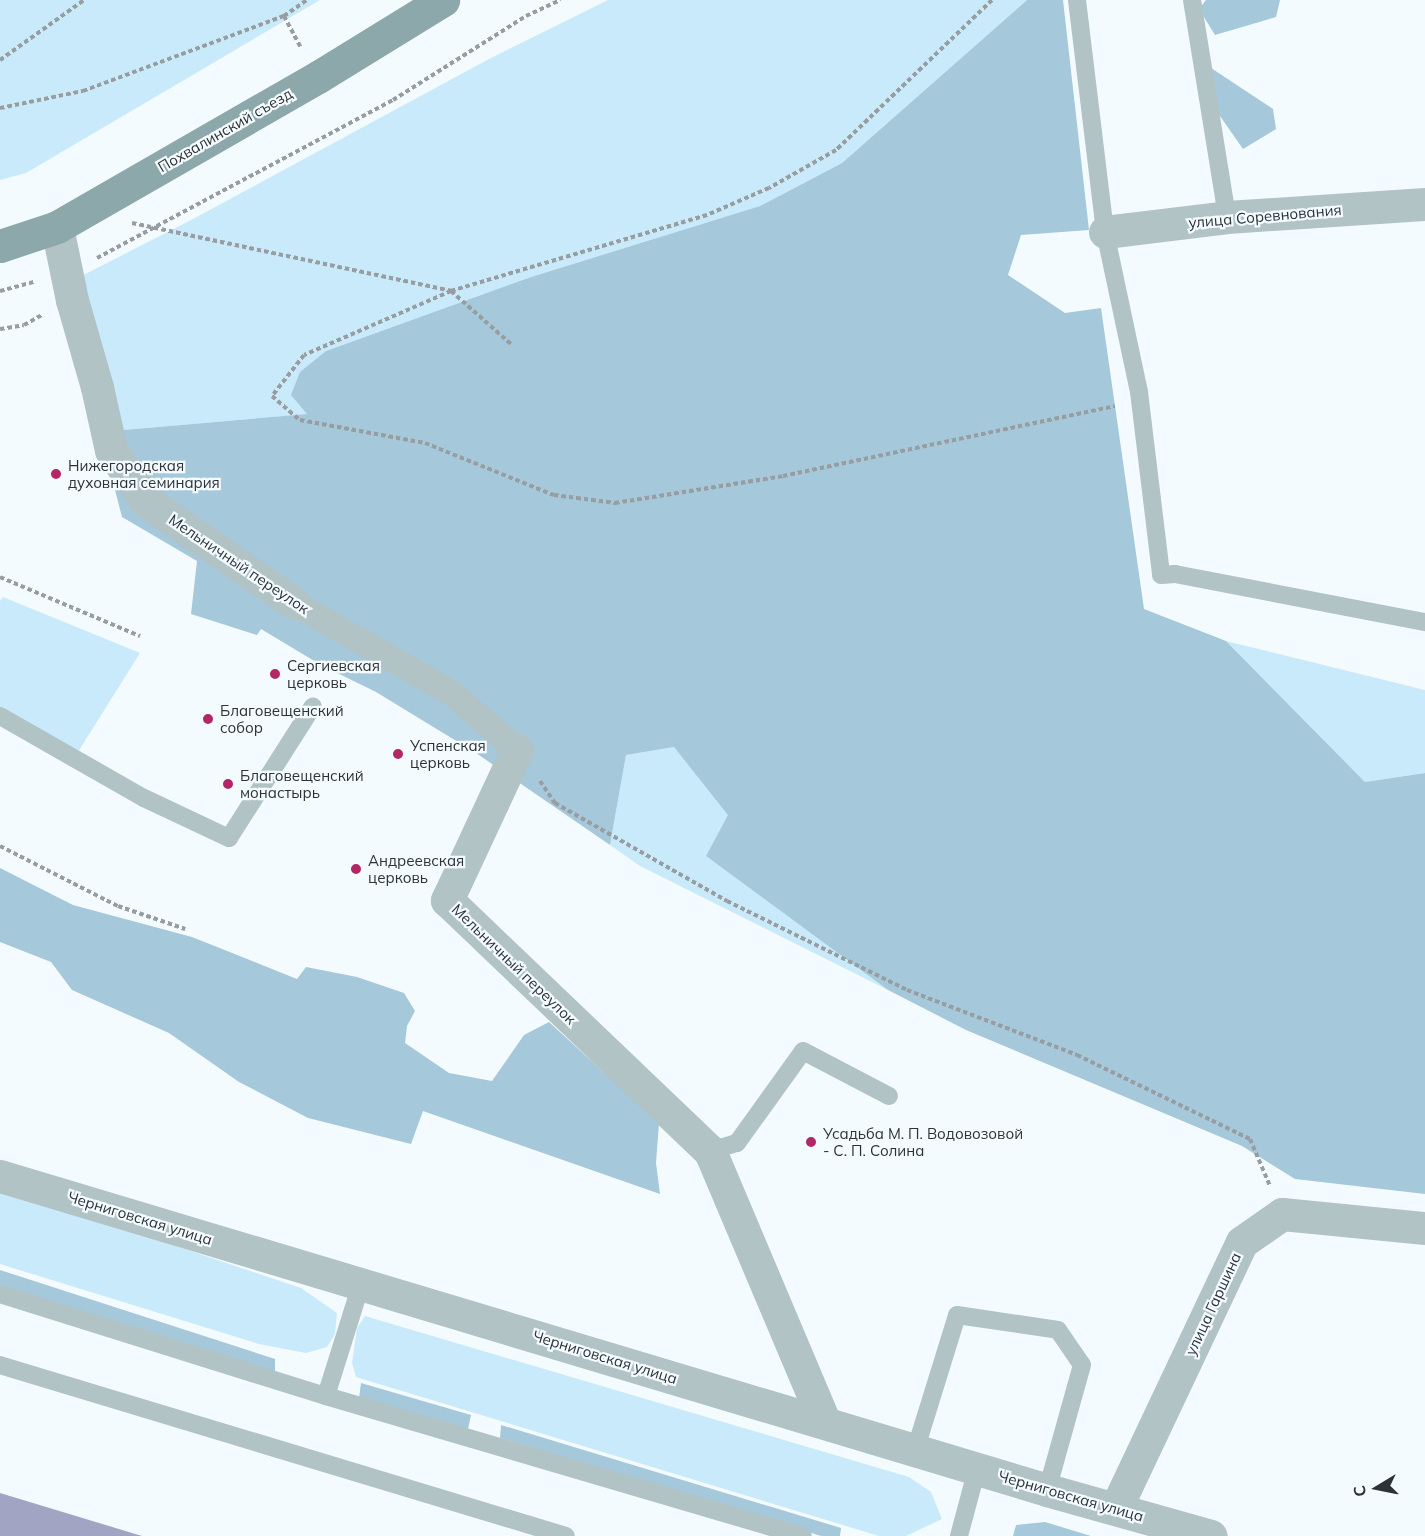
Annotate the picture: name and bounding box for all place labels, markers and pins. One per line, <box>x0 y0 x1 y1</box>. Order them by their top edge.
place label: Нижегородская духовная семинария <box>68 456 220 491</box>
marker: Нижегородская духовная семинария <box>49 467 63 481</box>
place label: Сергиевская церковь <box>287 656 380 691</box>
marker: Сергиевская церковь <box>268 667 282 681</box>
place label: Благовещенский собор <box>220 701 344 736</box>
marker: Благовещенский собор <box>201 712 215 726</box>
place label: Успенская церковь <box>410 736 486 771</box>
marker: Успенская церковь <box>391 747 405 761</box>
place label: Благовещенский монастырь <box>240 766 364 801</box>
marker: Благовещенский монастырь <box>221 777 235 791</box>
place label: Андреевская церковь <box>368 851 464 886</box>
marker: Андреевская церковь <box>349 862 363 876</box>
place label: Усадьба М. П. Водовозовой - С. П. Солина <box>823 1124 1023 1159</box>
marker: Усадьба М. П. Водовозовой - С. П. Солина <box>804 1135 818 1149</box>

